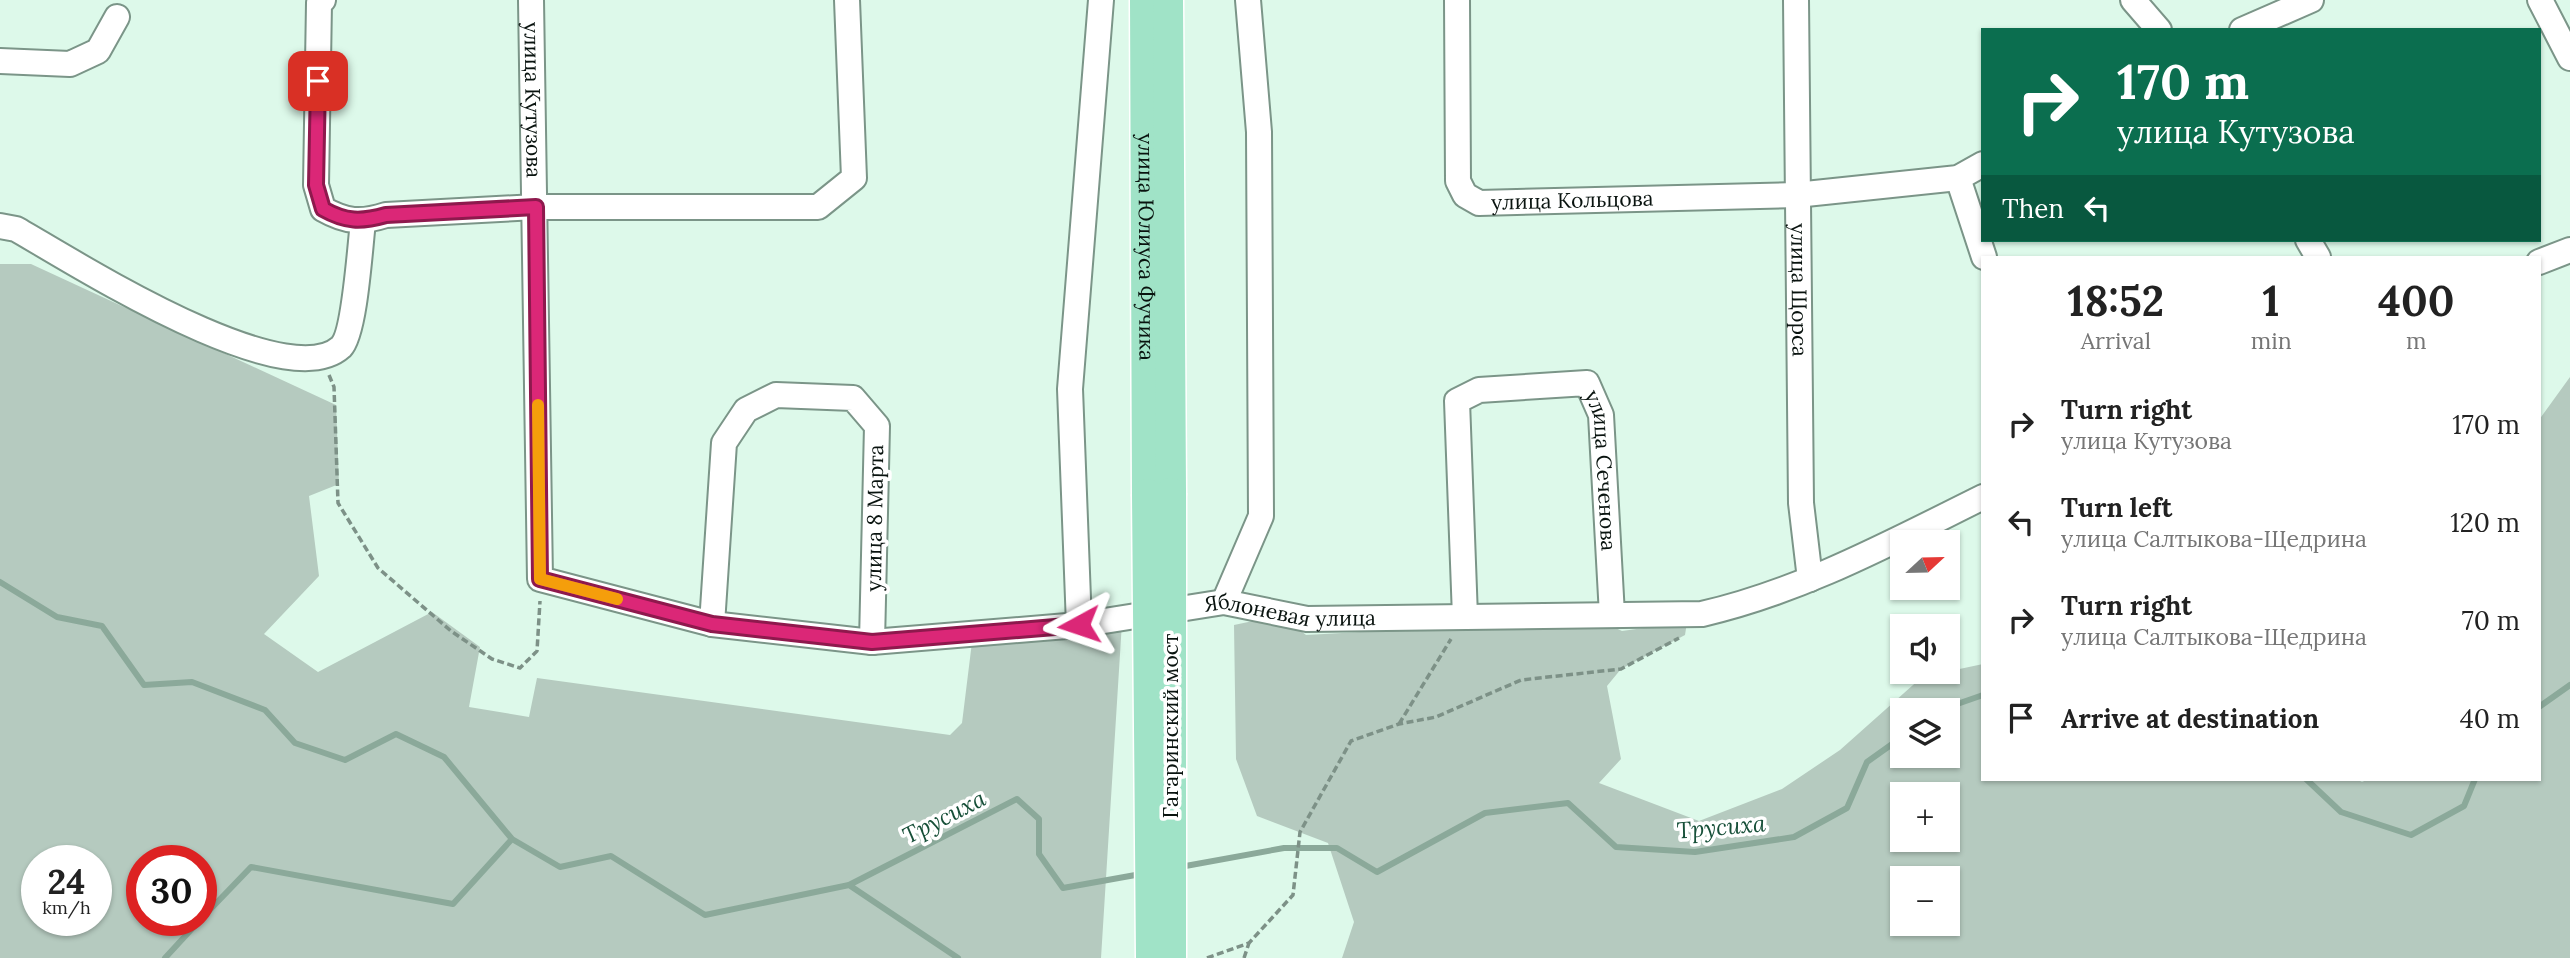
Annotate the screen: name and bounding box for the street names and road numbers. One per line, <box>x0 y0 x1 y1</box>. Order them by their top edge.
street label: улица Кутузова <box>518 22 548 178</box>
street label: улица Юлиуса Фучика <box>1133 133 1160 361</box>
street label: улица Кольцова <box>1491 185 1654 216</box>
street label: улица Щорса <box>1785 223 1814 357</box>
street label: улица Сеченова <box>1579 386 1622 552</box>
street label: улица 8 Марта <box>860 444 889 592</box>
street label: Яблоневая улица <box>1202 587 1376 632</box>
street label: Гагаринский мост <box>1157 634 1184 818</box>

